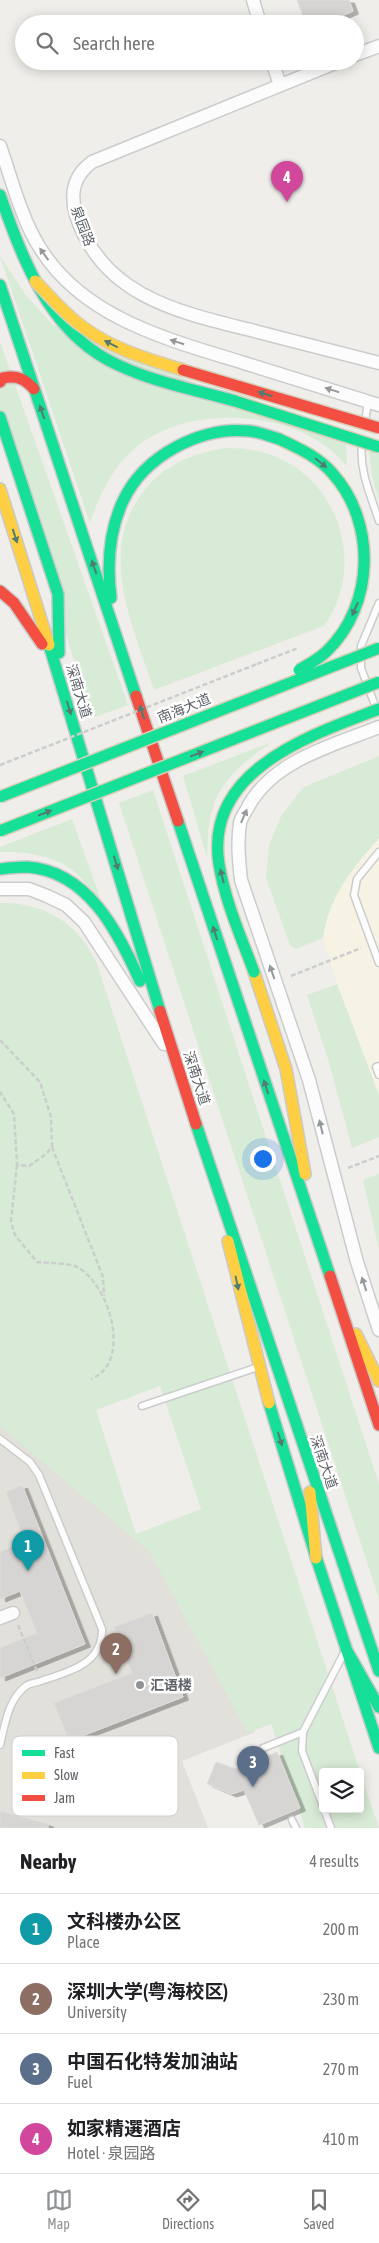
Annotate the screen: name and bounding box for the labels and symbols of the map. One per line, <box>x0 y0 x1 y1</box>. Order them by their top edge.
pin: 4 <box>271 161 303 202</box>
street label: 泉园路 <box>68 204 98 248</box>
one-way arrow <box>39 247 49 261</box>
one-way arrow <box>170 338 185 345</box>
one-way arrow <box>104 340 118 348</box>
one-way arrow <box>325 386 340 394</box>
one-way arrow <box>258 389 273 397</box>
one-way arrow <box>38 405 45 420</box>
one-way arrow <box>314 457 327 468</box>
one-way arrow <box>11 529 19 544</box>
one-way arrow <box>90 559 97 574</box>
one-way arrow <box>351 602 359 616</box>
street label: 深南大道 <box>63 662 95 720</box>
street label: 南海大道 <box>155 690 213 726</box>
one-way arrow <box>65 700 73 715</box>
one-way arrow <box>138 704 145 719</box>
one-way arrow <box>189 749 204 757</box>
one-way arrow <box>38 809 53 816</box>
one-way arrow <box>240 809 248 823</box>
one-way arrow <box>112 856 120 871</box>
one-way arrow <box>218 868 226 883</box>
one-way arrow <box>211 925 218 940</box>
one-way arrow <box>268 964 276 979</box>
street label: 深南大道 <box>181 1049 213 1107</box>
one-way arrow <box>262 1079 270 1094</box>
one-way arrow <box>317 1120 325 1135</box>
your location <box>250 1146 276 1172</box>
one-way arrow <box>233 1275 241 1291</box>
one-way arrow <box>360 1276 367 1291</box>
one-way arrow <box>277 1432 285 1447</box>
street label: 深南大道 <box>307 1433 341 1491</box>
pin: 1 <box>12 1530 44 1571</box>
pin: 2 <box>100 1633 132 1674</box>
place label: 汇语楼 <box>150 1677 192 1693</box>
marker: 汇语楼 <box>134 1679 146 1691</box>
legend <box>12 1736 178 1816</box>
text: Fast <box>54 1745 75 1761</box>
pin: 3 <box>237 1746 269 1787</box>
text: Slow <box>54 1767 79 1783</box>
text: Jam <box>54 1790 75 1806</box>

